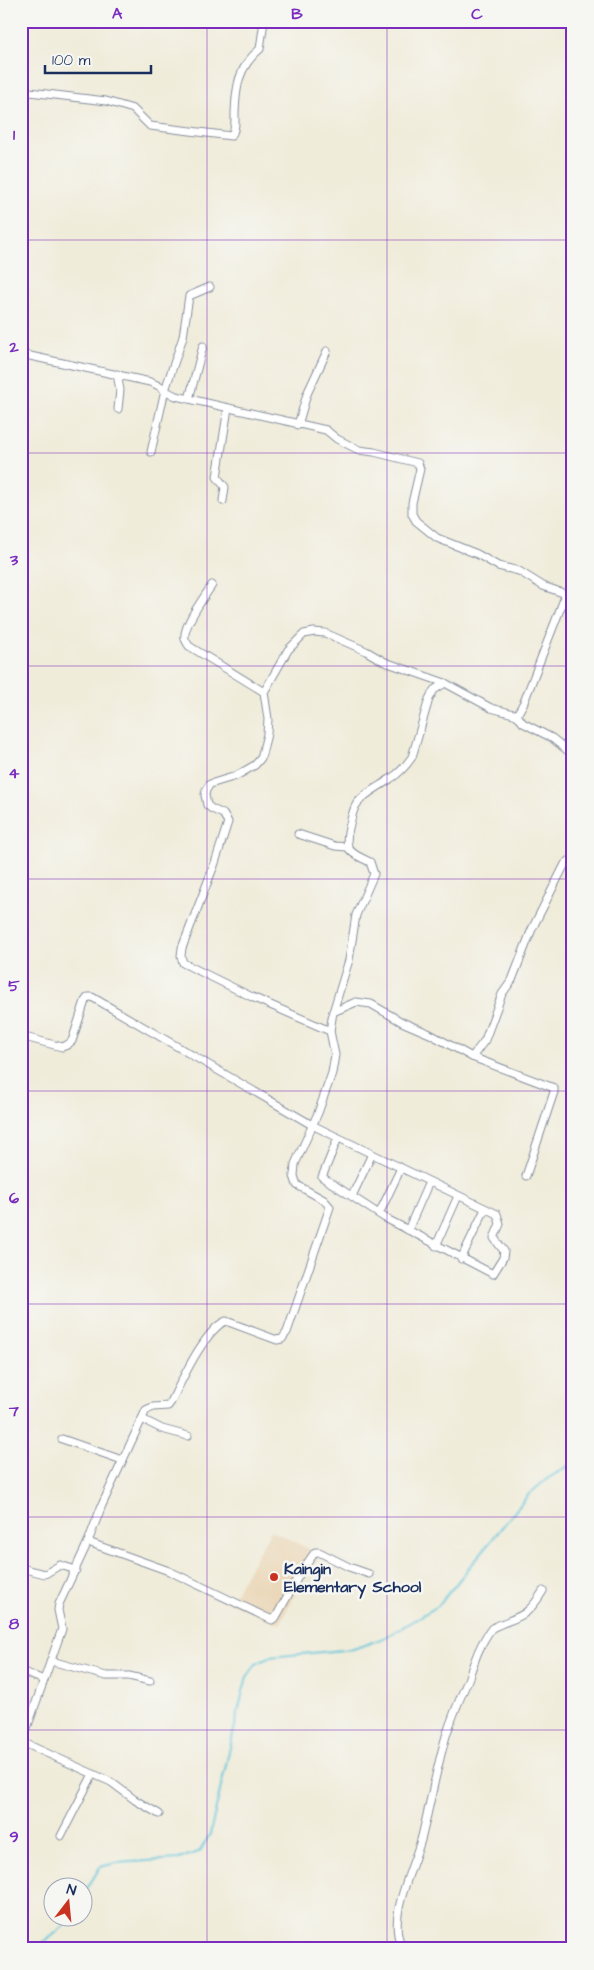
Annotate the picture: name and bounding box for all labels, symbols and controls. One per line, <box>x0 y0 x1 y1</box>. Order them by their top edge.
text: A <box>112 3 123 25</box>
text: B <box>291 3 303 25</box>
text: C <box>471 3 483 25</box>
scale bar <box>45 42 151 74</box>
text: 100 m <box>52 50 91 71</box>
text: 1 <box>13 124 16 146</box>
text: 2 <box>8 336 19 358</box>
text: 3 <box>9 549 19 571</box>
text: 4 <box>9 762 20 784</box>
text: 5 <box>8 975 20 997</box>
text: 6 <box>9 1187 19 1209</box>
text: 7 <box>8 1400 19 1422</box>
place label: Kaingin Elementary School <box>284 1558 422 1599</box>
marker: Kaingin Elementary School <box>268 1571 280 1583</box>
text: 8 <box>9 1613 20 1635</box>
text: 9 <box>9 1826 19 1848</box>
north arrow <box>42 1878 92 1928</box>
text: N <box>64 1880 78 1901</box>

